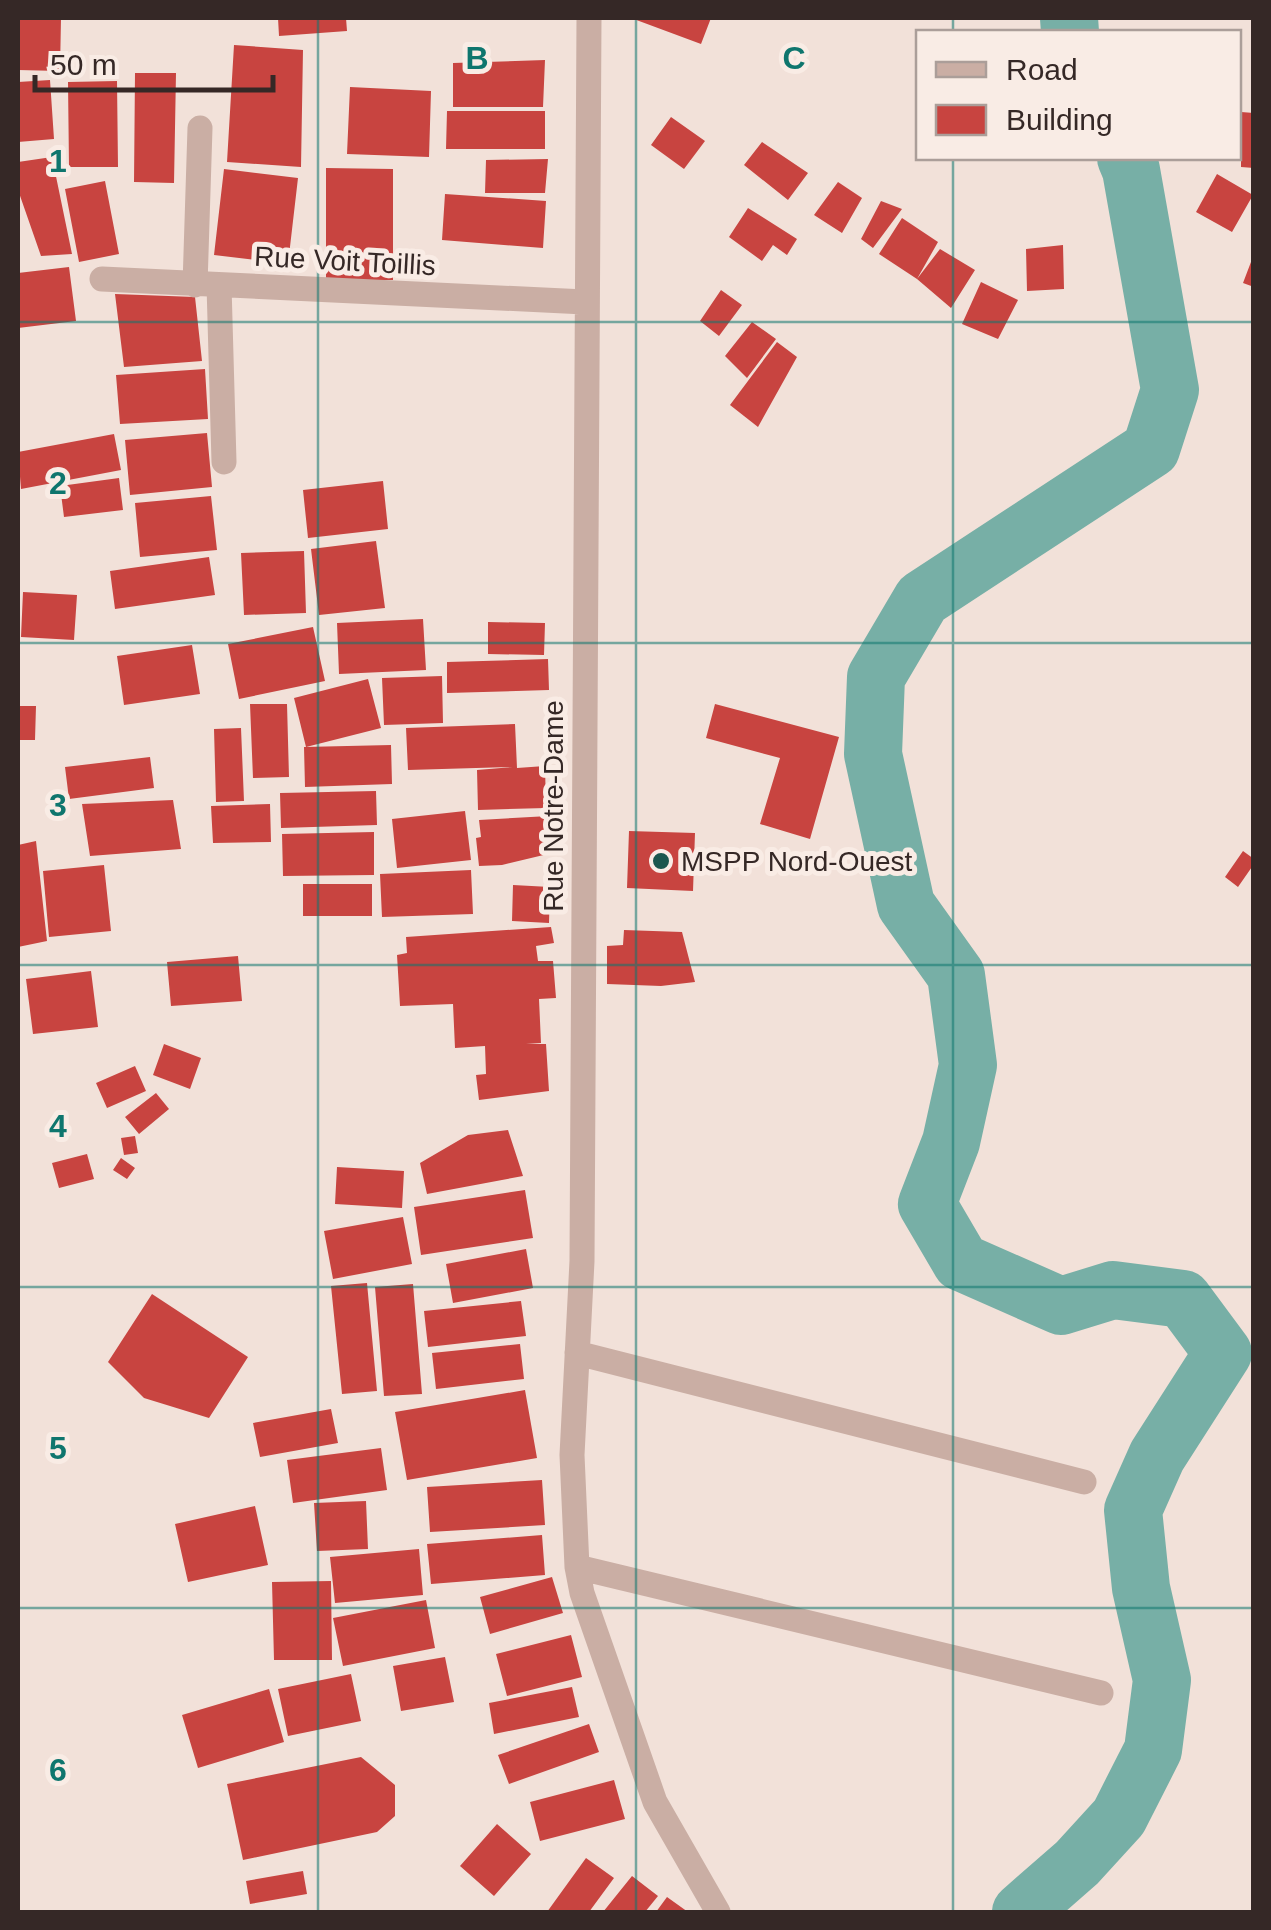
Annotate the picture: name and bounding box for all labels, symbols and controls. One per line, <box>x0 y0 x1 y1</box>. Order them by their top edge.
scale bar <box>35 30 272 92</box>
legend <box>916 30 1241 160</box>
text: B <box>465 40 489 76</box>
text: C <box>782 40 806 76</box>
text: 50 m <box>50 48 117 81</box>
text: Road <box>1006 53 1078 86</box>
text: Building <box>1006 103 1113 136</box>
text: 1 <box>49 143 67 179</box>
street label: Rue Voit Toillis <box>254 241 436 281</box>
text: 2 <box>49 465 67 501</box>
street label: Rue Notre-Dame <box>538 700 569 912</box>
text: 3 <box>49 787 67 823</box>
place label: MSPP Nord-Ouest <box>681 846 913 877</box>
marker: MSPP Nord-Ouest <box>650 850 672 872</box>
text: 4 <box>49 1108 67 1144</box>
text: 5 <box>49 1430 67 1466</box>
text: 6 <box>49 1752 67 1788</box>

